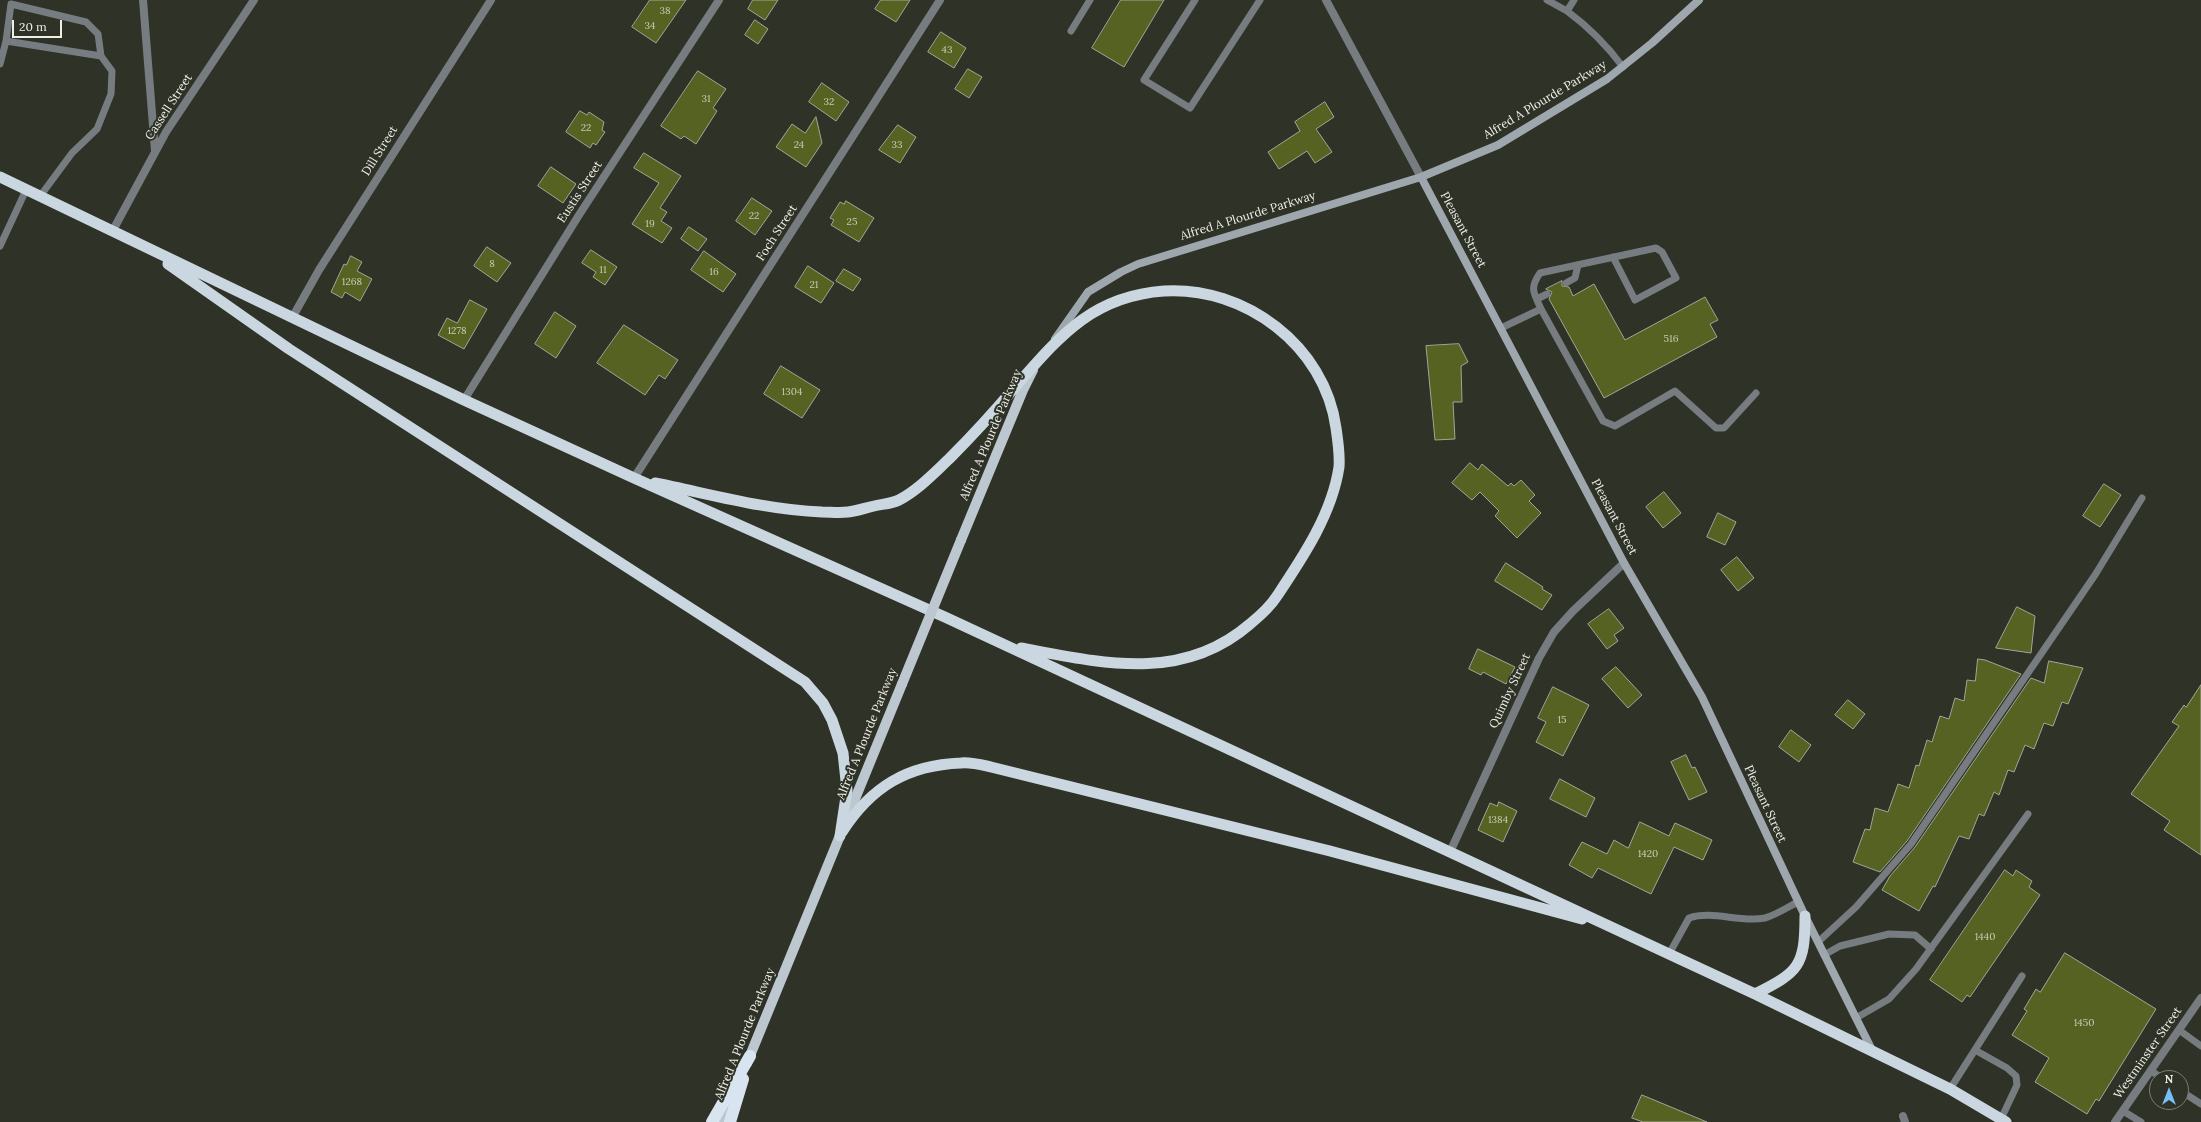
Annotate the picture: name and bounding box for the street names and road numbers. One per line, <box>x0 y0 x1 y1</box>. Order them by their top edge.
street label: Alfred A Plourde Parkway <box>1481 58 1609 142</box>
street label: Cassell Street <box>142 71 196 143</box>
street label: Dill Street <box>359 123 401 179</box>
street label: Eustis Street <box>555 158 605 226</box>
street label: Alfred A Plourde Parkway <box>1179 189 1317 243</box>
street label: Pleasant Street <box>1437 190 1489 270</box>
street label: Foch Street <box>753 202 801 264</box>
street label: Alfred A Plourde Parkway <box>957 367 1025 503</box>
street label: Pleasant Street <box>1588 477 1640 557</box>
street label: Quimby Street <box>1486 651 1534 731</box>
street label: Alfred A Plourde Parkway <box>834 666 900 802</box>
street label: Pleasant Street <box>1741 763 1789 845</box>
street label: Alfred A Plourde Parkway <box>712 966 778 1102</box>
street label: Westminster Street <box>2111 1004 2185 1102</box>

